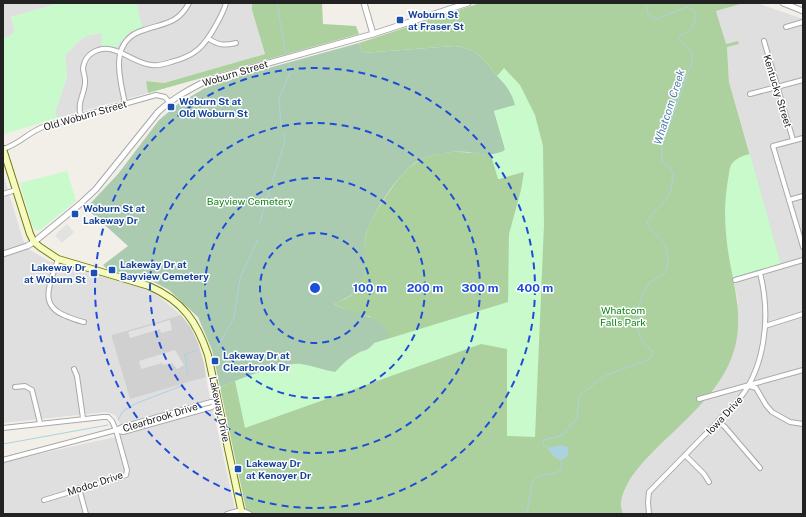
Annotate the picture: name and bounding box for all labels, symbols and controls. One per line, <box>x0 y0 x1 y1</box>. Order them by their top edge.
place label: Woburn St at Fraser St <box>408 8 464 32</box>
marker: Woburn St at Fraser St <box>395 15 405 25</box>
street label: Kentucky Street <box>761 53 795 129</box>
street label: Woburn Street <box>201 57 269 89</box>
water label: Whatcom Creek <box>651 68 687 146</box>
place label: Woburn St at Old Woburn St <box>179 95 248 119</box>
street label: Old Woburn Street <box>42 97 128 133</box>
marker: Woburn St at Old Woburn St <box>166 102 176 112</box>
park label: Bayview Cemetery <box>207 195 294 207</box>
place label: Woburn St at Lakeway Dr <box>83 202 145 226</box>
marker: Woburn St at Lakeway Dr <box>70 209 80 219</box>
place label: Lakeway Dr at Bayview Cemetery <box>120 258 209 282</box>
place label: Lakeway Dr at Woburn St <box>24 261 86 285</box>
marker: Lakeway Dr at Bayview Cemetery <box>107 265 117 275</box>
marker: Lakeway Dr at Woburn St <box>89 268 99 278</box>
centre of rings <box>308 281 322 295</box>
text: 100 m <box>353 281 387 295</box>
text: 200 m <box>407 281 443 295</box>
text: 300 m <box>462 281 499 295</box>
text: 400 m <box>517 281 554 295</box>
park label: Whatcom Falls Park <box>600 304 646 328</box>
place label: Lakeway Dr at Clearbrook Dr <box>223 349 290 373</box>
marker: Lakeway Dr at Clearbrook Dr <box>210 356 220 366</box>
street label: Lakeway Drive <box>207 375 233 443</box>
street label: Iowa Drive <box>703 393 745 437</box>
street label: Clearbrook Drive <box>121 400 199 434</box>
place label: Lakeway Dr at Kenoyer Dr <box>246 457 311 481</box>
marker: Lakeway Dr at Kenoyer Dr <box>233 464 243 474</box>
street label: Modoc Drive <box>66 468 125 498</box>

